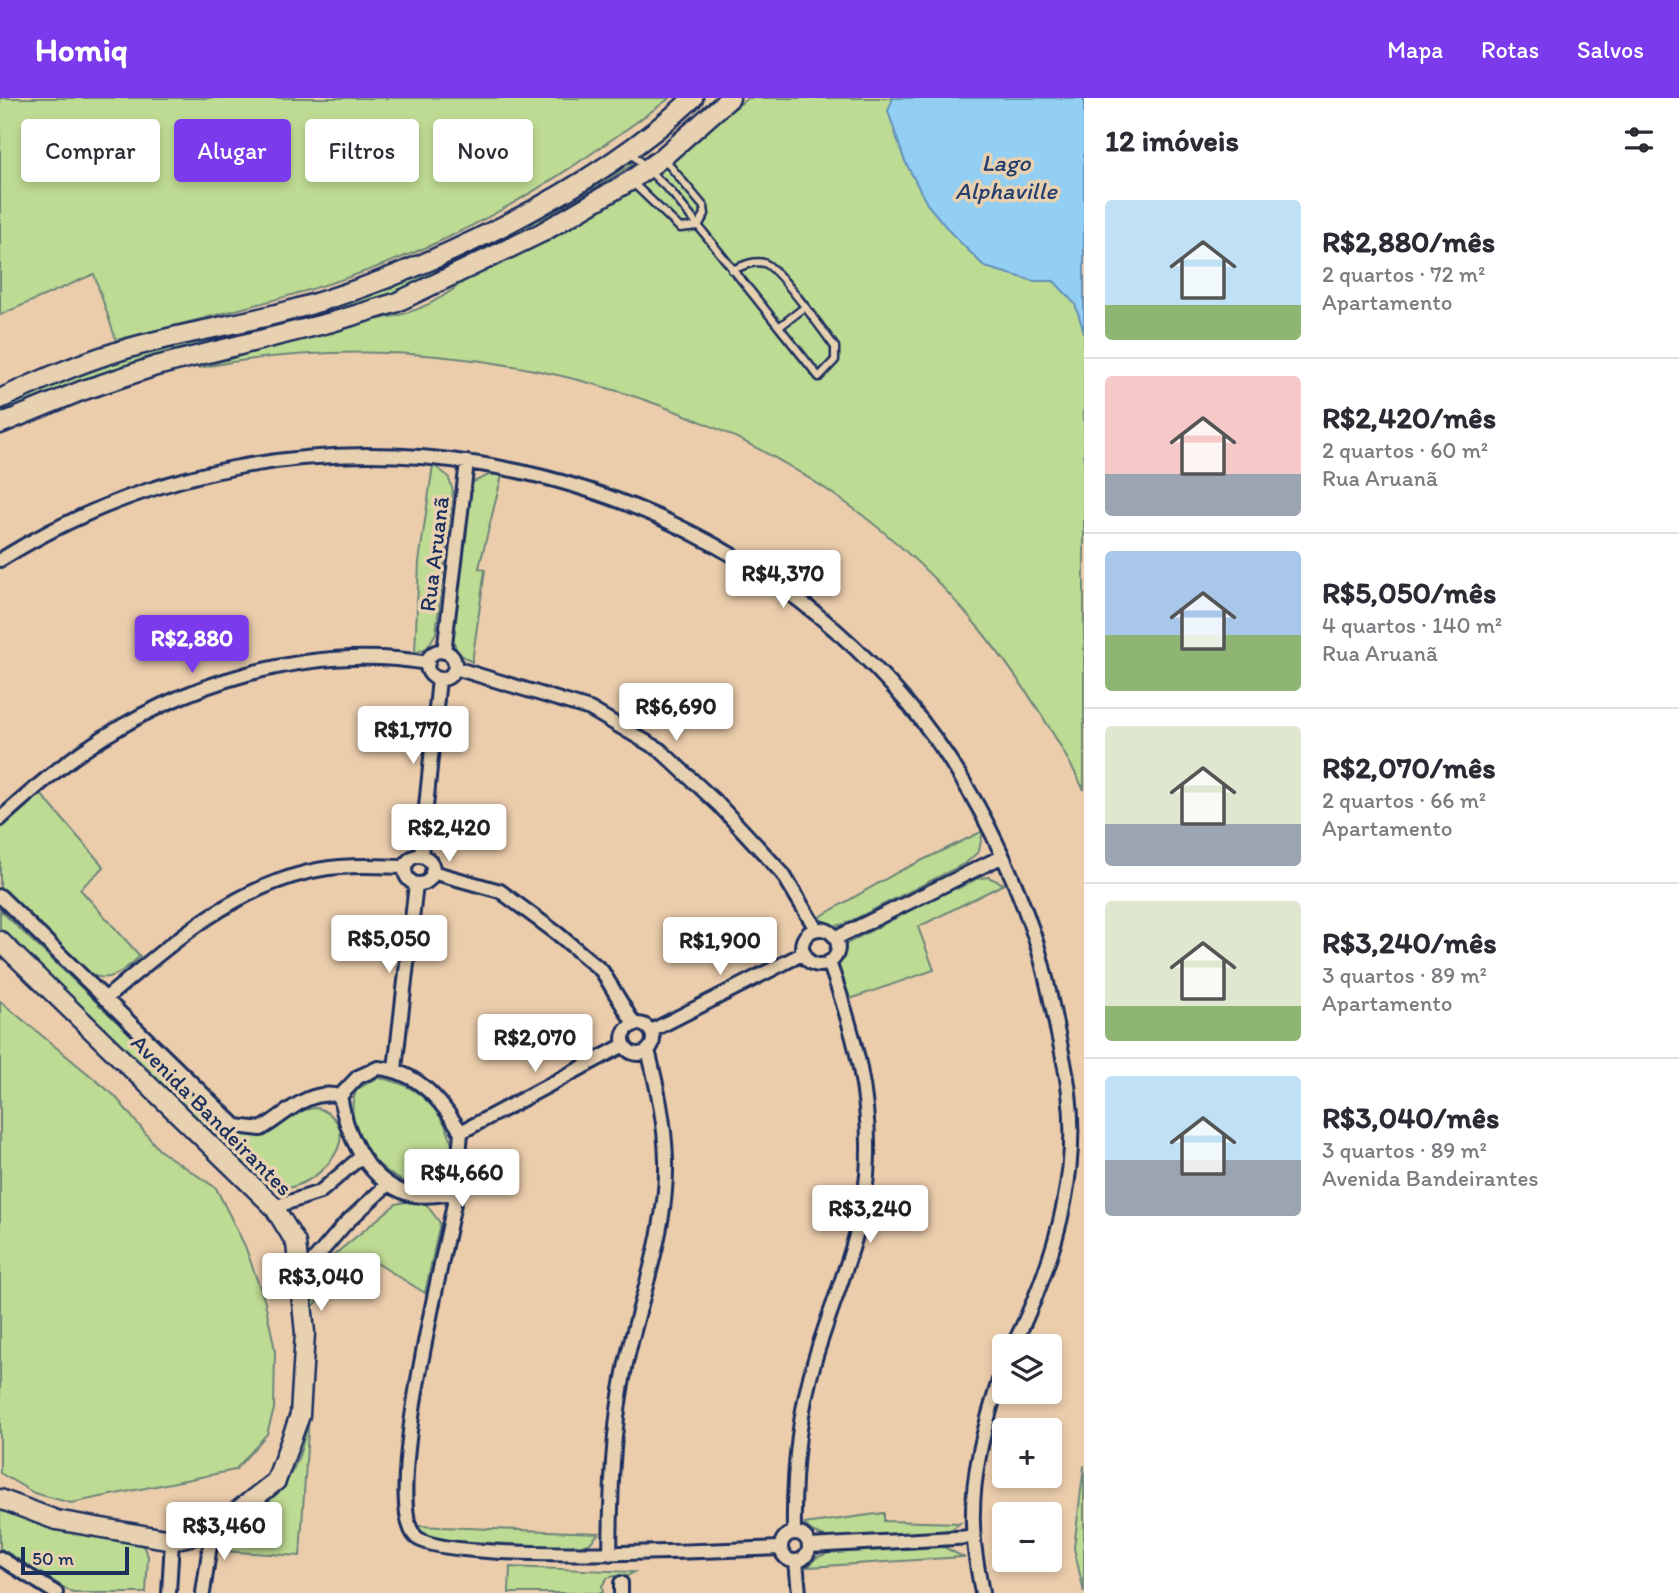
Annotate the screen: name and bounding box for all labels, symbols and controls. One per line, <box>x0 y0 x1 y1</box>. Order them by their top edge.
text: Homiq <box>35 30 128 69</box>
text: Mapa <box>1387 35 1443 64</box>
text: Rotas <box>1481 35 1539 64</box>
text: Salvos <box>1577 35 1644 64</box>
chip: Comprar <box>21 119 160 182</box>
chip: Alugar <box>174 119 291 182</box>
chip: Filtros <box>305 119 419 182</box>
chip: Novo <box>433 119 533 182</box>
icon: filters <box>1620 121 1658 159</box>
text: 12 imóveis <box>1105 122 1239 159</box>
water label: Lago Alphaville <box>955 148 1058 205</box>
text: R$2,880/mês <box>1322 223 1495 260</box>
icon: home <box>1161 228 1245 312</box>
text: 2 quartos · 72 m² <box>1322 260 1485 288</box>
text: Apartamento <box>1322 288 1453 316</box>
text: R$2,420/mês <box>1322 399 1496 436</box>
icon: home <box>1161 404 1245 488</box>
text: 2 quartos · 60 m² <box>1322 436 1488 464</box>
text: Rua Aruanã <box>1322 464 1438 492</box>
street label: Rua Aruanã <box>413 495 455 613</box>
pin: R$4,370 <box>718 550 848 610</box>
text: R$4,370 <box>742 559 824 587</box>
text: R$5,050/mês <box>1322 574 1496 611</box>
icon: home <box>1161 579 1245 663</box>
text: 4 quartos · 140 m² <box>1322 611 1502 639</box>
pin: R$2,880 <box>127 616 257 675</box>
text: R$2,880 <box>151 624 233 652</box>
text: Rua Aruanã <box>1322 639 1438 667</box>
pin: R$6,690 <box>611 684 741 743</box>
text: R$6,690 <box>635 692 717 720</box>
pin: R$1,770 <box>348 706 478 766</box>
text: R$1,770 <box>374 715 452 743</box>
text: R$2,070/mês <box>1322 749 1496 786</box>
icon: home <box>1161 754 1245 838</box>
text: 2 quartos · 66 m² <box>1322 786 1486 814</box>
pin: R$2,420 <box>384 804 514 864</box>
text: R$2,420 <box>407 813 491 841</box>
text: Apartamento <box>1322 814 1453 842</box>
pin: R$5,050 <box>324 916 454 975</box>
pin: R$1,900 <box>655 918 785 977</box>
text: R$5,050 <box>347 924 431 952</box>
text: R$3,240/mês <box>1322 924 1497 961</box>
text: R$1,900 <box>679 926 761 954</box>
icon: home <box>1161 929 1245 1013</box>
text: 3 quartos · 89 m² <box>1322 961 1487 989</box>
text: Apartamento <box>1322 989 1453 1017</box>
pin: R$2,070 <box>470 1014 600 1074</box>
text: R$2,070 <box>494 1023 576 1051</box>
street label: Avenida Bandeirantes <box>125 1028 299 1202</box>
text: R$3,040/mês <box>1322 1099 1499 1136</box>
icon: home <box>1161 1104 1245 1188</box>
text: 3 quartos · 89 m² <box>1322 1136 1487 1164</box>
pin: R$4,660 <box>397 1150 527 1209</box>
text: R$4,660 <box>420 1158 504 1186</box>
text: Avenida Bandeirantes <box>1322 1164 1539 1192</box>
pin: R$3,240 <box>805 1186 935 1245</box>
text: R$3,240 <box>828 1194 912 1222</box>
pin: R$3,040 <box>256 1254 386 1313</box>
text: R$3,040 <box>278 1262 364 1290</box>
map controls <box>992 1334 1062 1572</box>
button: layers <box>992 1334 1062 1404</box>
button: + <box>992 1418 1062 1488</box>
pin: R$3,460 <box>159 1502 289 1562</box>
button: − <box>992 1502 1062 1572</box>
text: R$3,460 <box>182 1511 266 1539</box>
scale bar <box>21 1544 130 1576</box>
text: 50 m <box>32 1547 74 1570</box>

